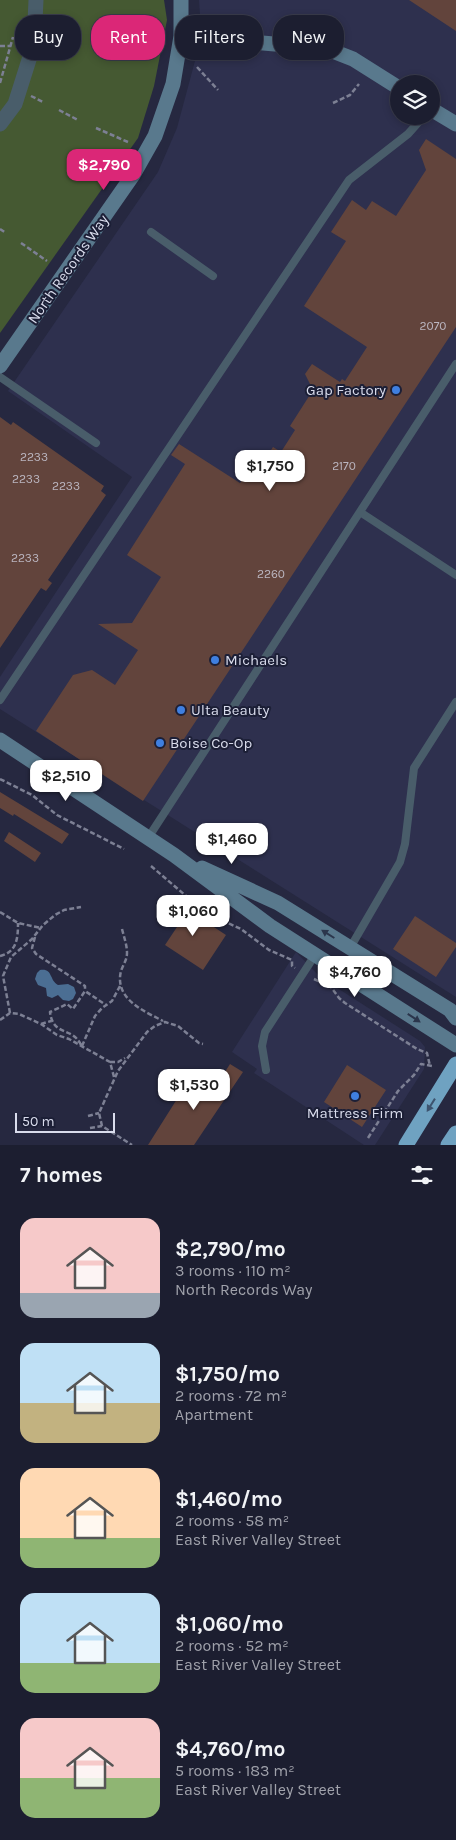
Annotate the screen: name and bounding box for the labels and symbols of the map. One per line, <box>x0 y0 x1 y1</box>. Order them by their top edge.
pin: $2,790 <box>63 148 145 191</box>
street label: North Records Way <box>24 211 112 327</box>
house number: 2070 <box>420 319 446 333</box>
place label: Gap Factory <box>306 381 386 399</box>
marker: Gap Factory <box>390 384 402 396</box>
house number: 2233 <box>20 450 48 464</box>
pin: $1,750 <box>229 450 311 492</box>
house number: 2170 <box>332 459 356 473</box>
house number: 2233 <box>12 472 40 486</box>
house number: 2233 <box>52 479 80 493</box>
house number: 2233 <box>11 551 39 565</box>
house number: 2260 <box>257 567 285 581</box>
place label: Michaels <box>225 651 287 669</box>
marker: Michaels <box>209 654 221 666</box>
place label: Ulta Beauty <box>191 701 269 719</box>
marker: Ulta Beauty <box>175 704 187 716</box>
place label: Boise Co-Op <box>170 734 252 752</box>
marker: Boise Co-Op <box>154 737 166 749</box>
pin: $2,510 <box>25 760 107 802</box>
pin: $1,460 <box>191 822 273 865</box>
pin: $1,060 <box>152 894 234 937</box>
one-way arrow <box>321 929 334 939</box>
pin: $4,760 <box>314 956 396 998</box>
one-way arrow <box>407 1013 421 1023</box>
pin: $1,530 <box>153 1068 235 1111</box>
marker: Mattress Firm <box>349 1090 361 1102</box>
one-way arrow <box>426 1098 435 1111</box>
place label: Mattress Firm <box>307 1104 403 1122</box>
scale bar <box>15 1110 115 1133</box>

